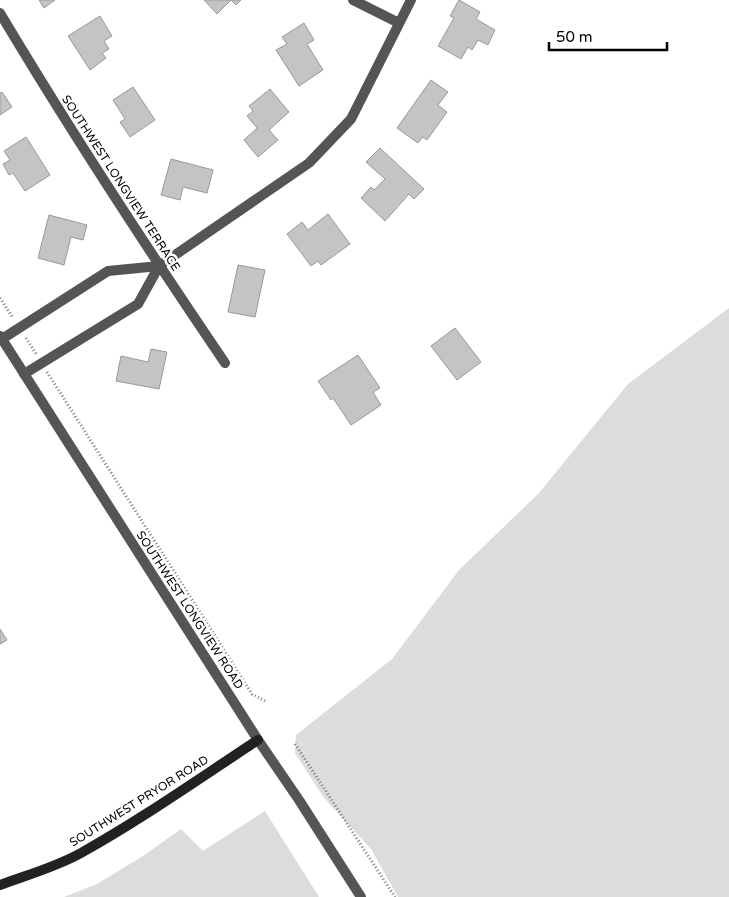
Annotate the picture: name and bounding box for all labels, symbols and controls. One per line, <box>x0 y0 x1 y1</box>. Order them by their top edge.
scale bar <box>549 20 666 52</box>
text: 50 m <box>556 28 593 46</box>
street label: SOUTHWEST LONGVIEW TERRACE <box>59 93 183 274</box>
street label: SOUTHWEST LONGVIEW ROAD <box>134 528 246 692</box>
street label: SOUTHWEST PRYOR ROAD <box>67 752 211 850</box>

